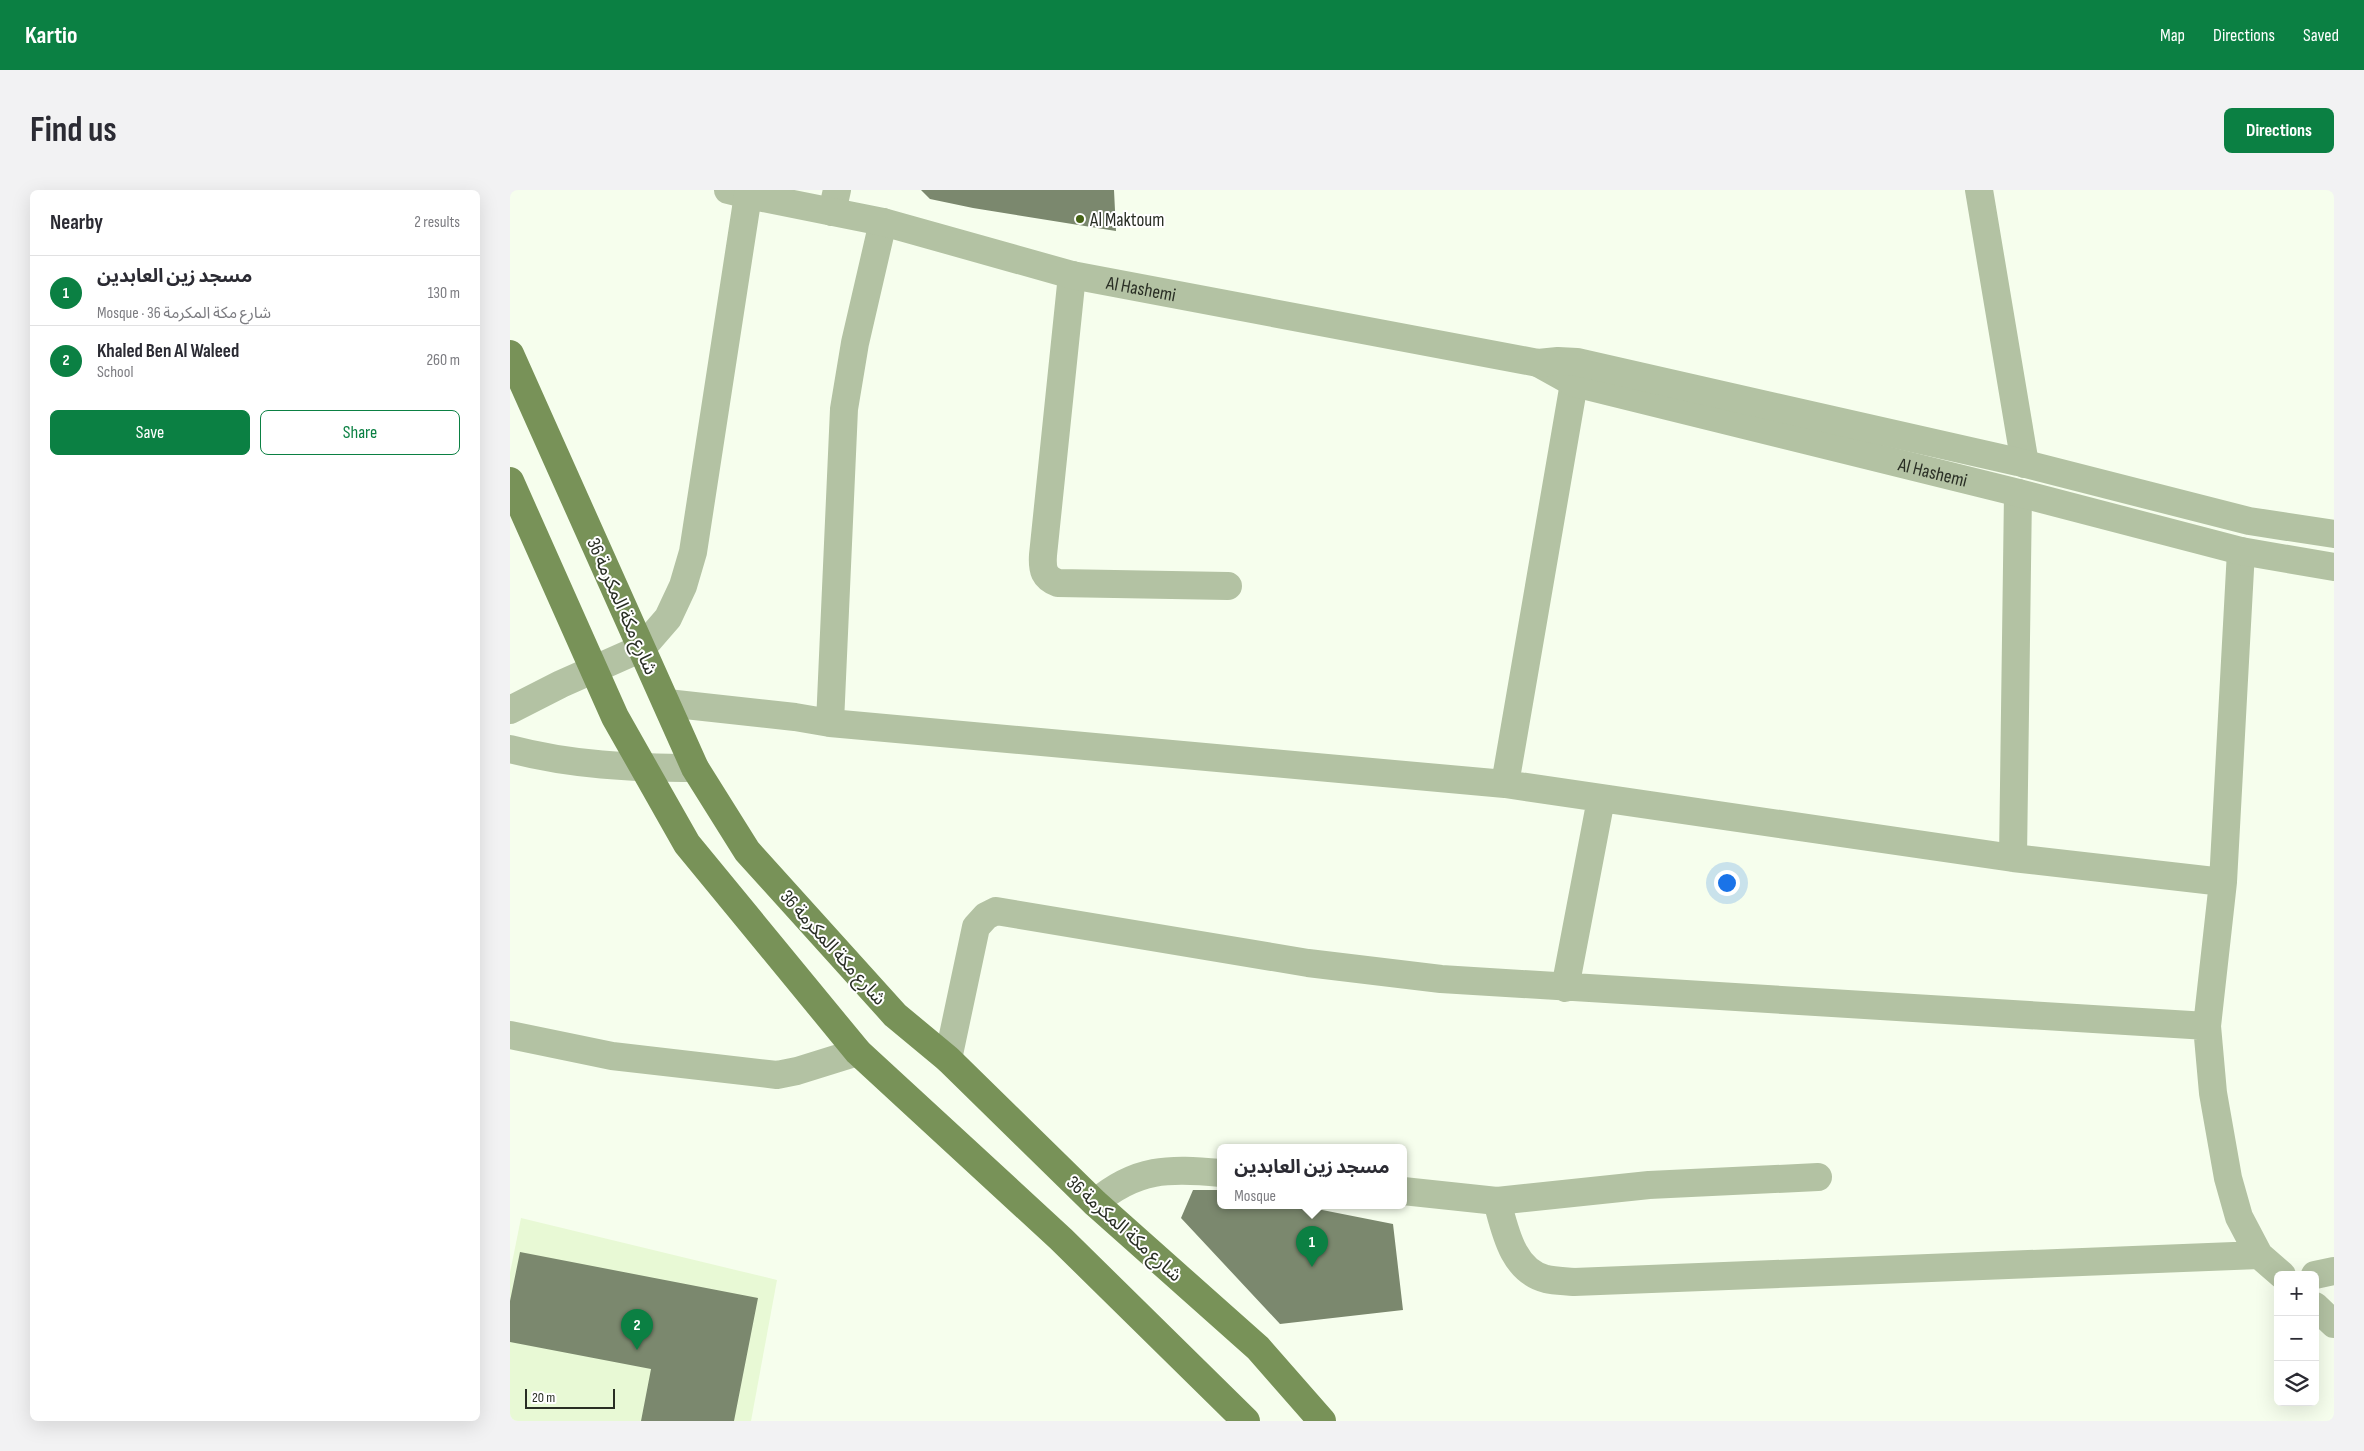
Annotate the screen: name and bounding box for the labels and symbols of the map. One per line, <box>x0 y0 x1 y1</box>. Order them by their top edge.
place label: Al Maktoum <box>1089 209 1164 232</box>
marker: Al Maktoum <box>1074 213 1086 225</box>
street label: Al Hashemi <box>1103 272 1178 307</box>
street label: Al Hashemi <box>1895 453 1970 493</box>
street label: شارع مكة المكرمة 36 <box>580 535 662 679</box>
your location <box>1714 870 1740 896</box>
street label: شارع مكة المكرمة 36 <box>774 886 891 1011</box>
street label: شارع مكة المكرمة 36 <box>1061 1171 1186 1288</box>
pin: 1 <box>1296 1226 1328 1267</box>
pin: 2 <box>621 1309 653 1350</box>
scale bar <box>525 1386 615 1409</box>

